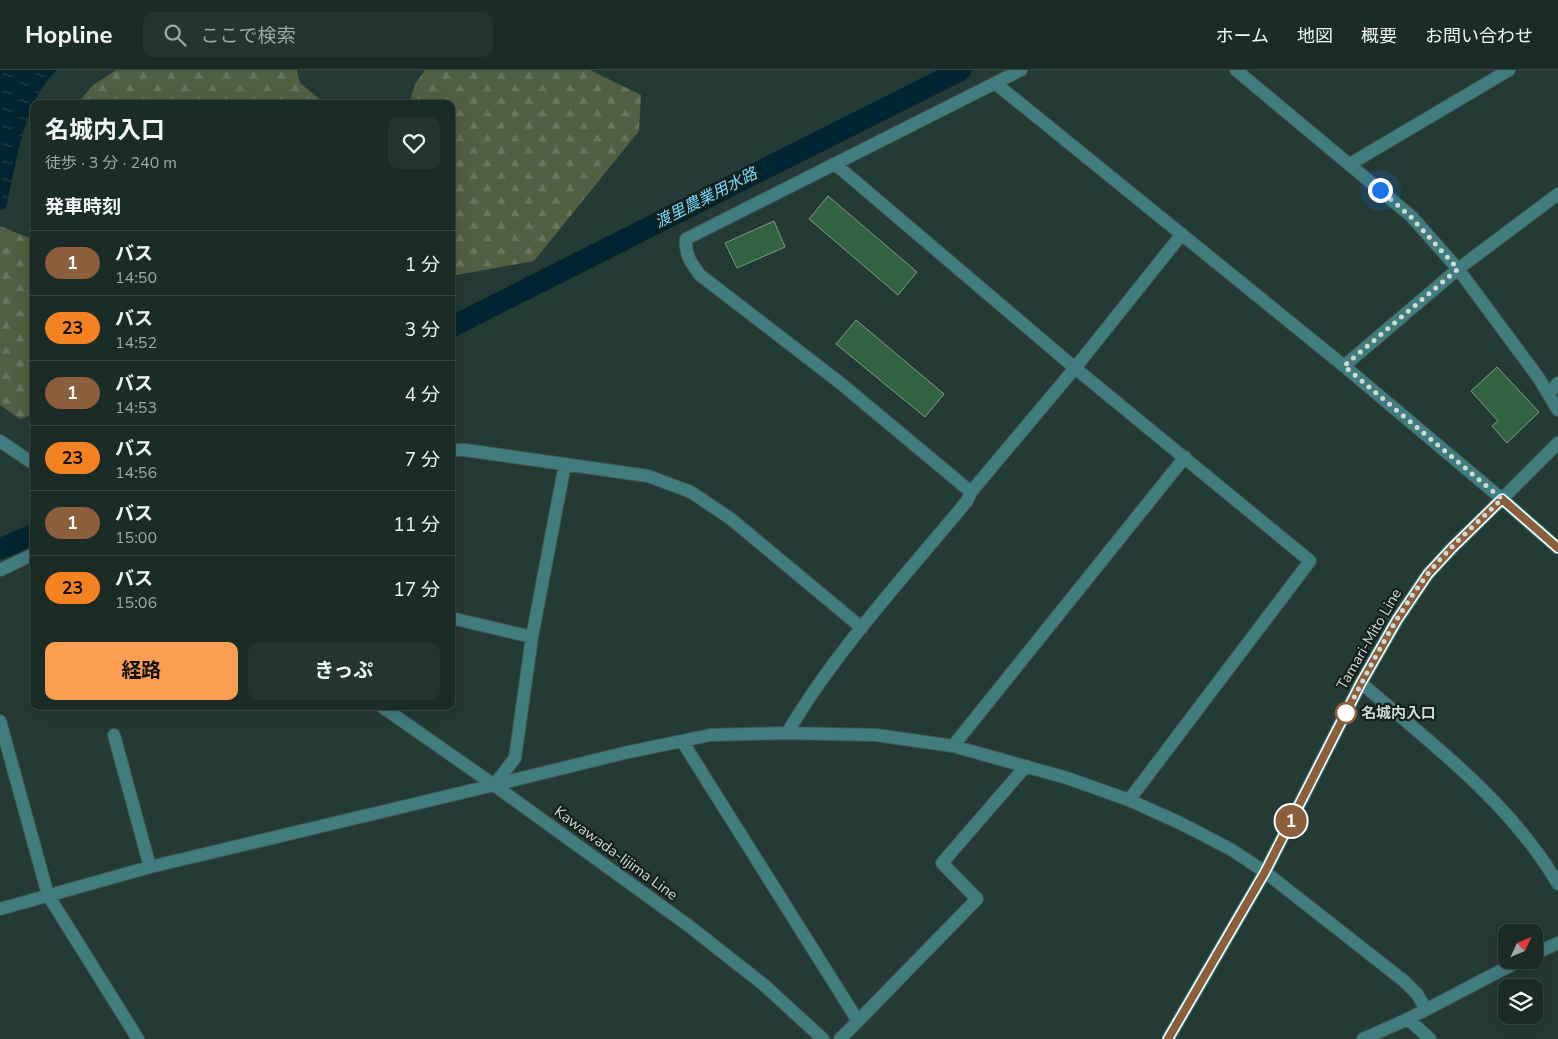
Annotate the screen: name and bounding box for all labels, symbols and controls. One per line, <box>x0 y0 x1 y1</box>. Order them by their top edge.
search box <box>143 12 493 57</box>
text: Hopline <box>25 19 113 51</box>
icon: search <box>161 21 189 49</box>
text: ここで検索 <box>201 23 296 49</box>
text: ホーム <box>1216 24 1269 48</box>
text: 地図 <box>1297 24 1333 48</box>
text: 概要 <box>1361 24 1397 48</box>
text: お問い合わせ <box>1425 24 1533 48</box>
text: 名城内入口 <box>45 114 165 146</box>
button: heart <box>388 117 440 169</box>
text: 徒歩 · 3 分 · 240 m <box>45 152 177 174</box>
water label: 渡里農業用水路 <box>651 162 763 233</box>
your location <box>1368 178 1393 203</box>
text: 発車時刻 <box>45 194 121 220</box>
text: バス <box>115 241 153 267</box>
text: 1 <box>67 251 78 275</box>
text: 1 分 <box>405 252 440 278</box>
text: 14:50 <box>115 267 157 289</box>
text: バス <box>115 306 153 332</box>
text: 23 <box>62 316 83 340</box>
text: 3 分 <box>405 317 440 343</box>
text: 14:52 <box>115 332 157 354</box>
text: バス <box>115 371 153 397</box>
text: 1 <box>67 381 78 405</box>
text: 4 分 <box>405 382 440 408</box>
text: 14:53 <box>115 397 157 419</box>
text: バス <box>115 436 153 462</box>
text: 23 <box>62 446 83 470</box>
text: 7 分 <box>405 447 440 473</box>
text: 14:56 <box>115 462 157 484</box>
text: バス <box>115 501 153 527</box>
text: 1 <box>67 511 78 535</box>
text: 11 分 <box>393 512 440 538</box>
text: 15:00 <box>115 527 157 549</box>
text: バス <box>115 566 153 592</box>
text: 23 <box>62 576 83 600</box>
text: 17 分 <box>393 577 440 603</box>
street label: Tamari-Mito Line <box>1332 585 1406 693</box>
text: 15:06 <box>115 592 157 614</box>
button: 経路 <box>45 642 238 700</box>
button: きっぷ <box>248 642 440 700</box>
marker: 名城内入口 <box>1335 702 1357 724</box>
place label: 名城内入口 <box>1361 703 1436 723</box>
street label: Kawawada-Iijima Line <box>550 801 682 905</box>
line badge: 1 <box>1275 805 1307 837</box>
text: 1 <box>1286 809 1296 833</box>
north arrow <box>1498 924 1542 969</box>
map controls <box>1498 924 1543 1024</box>
button: layers <box>1498 979 1543 1024</box>

